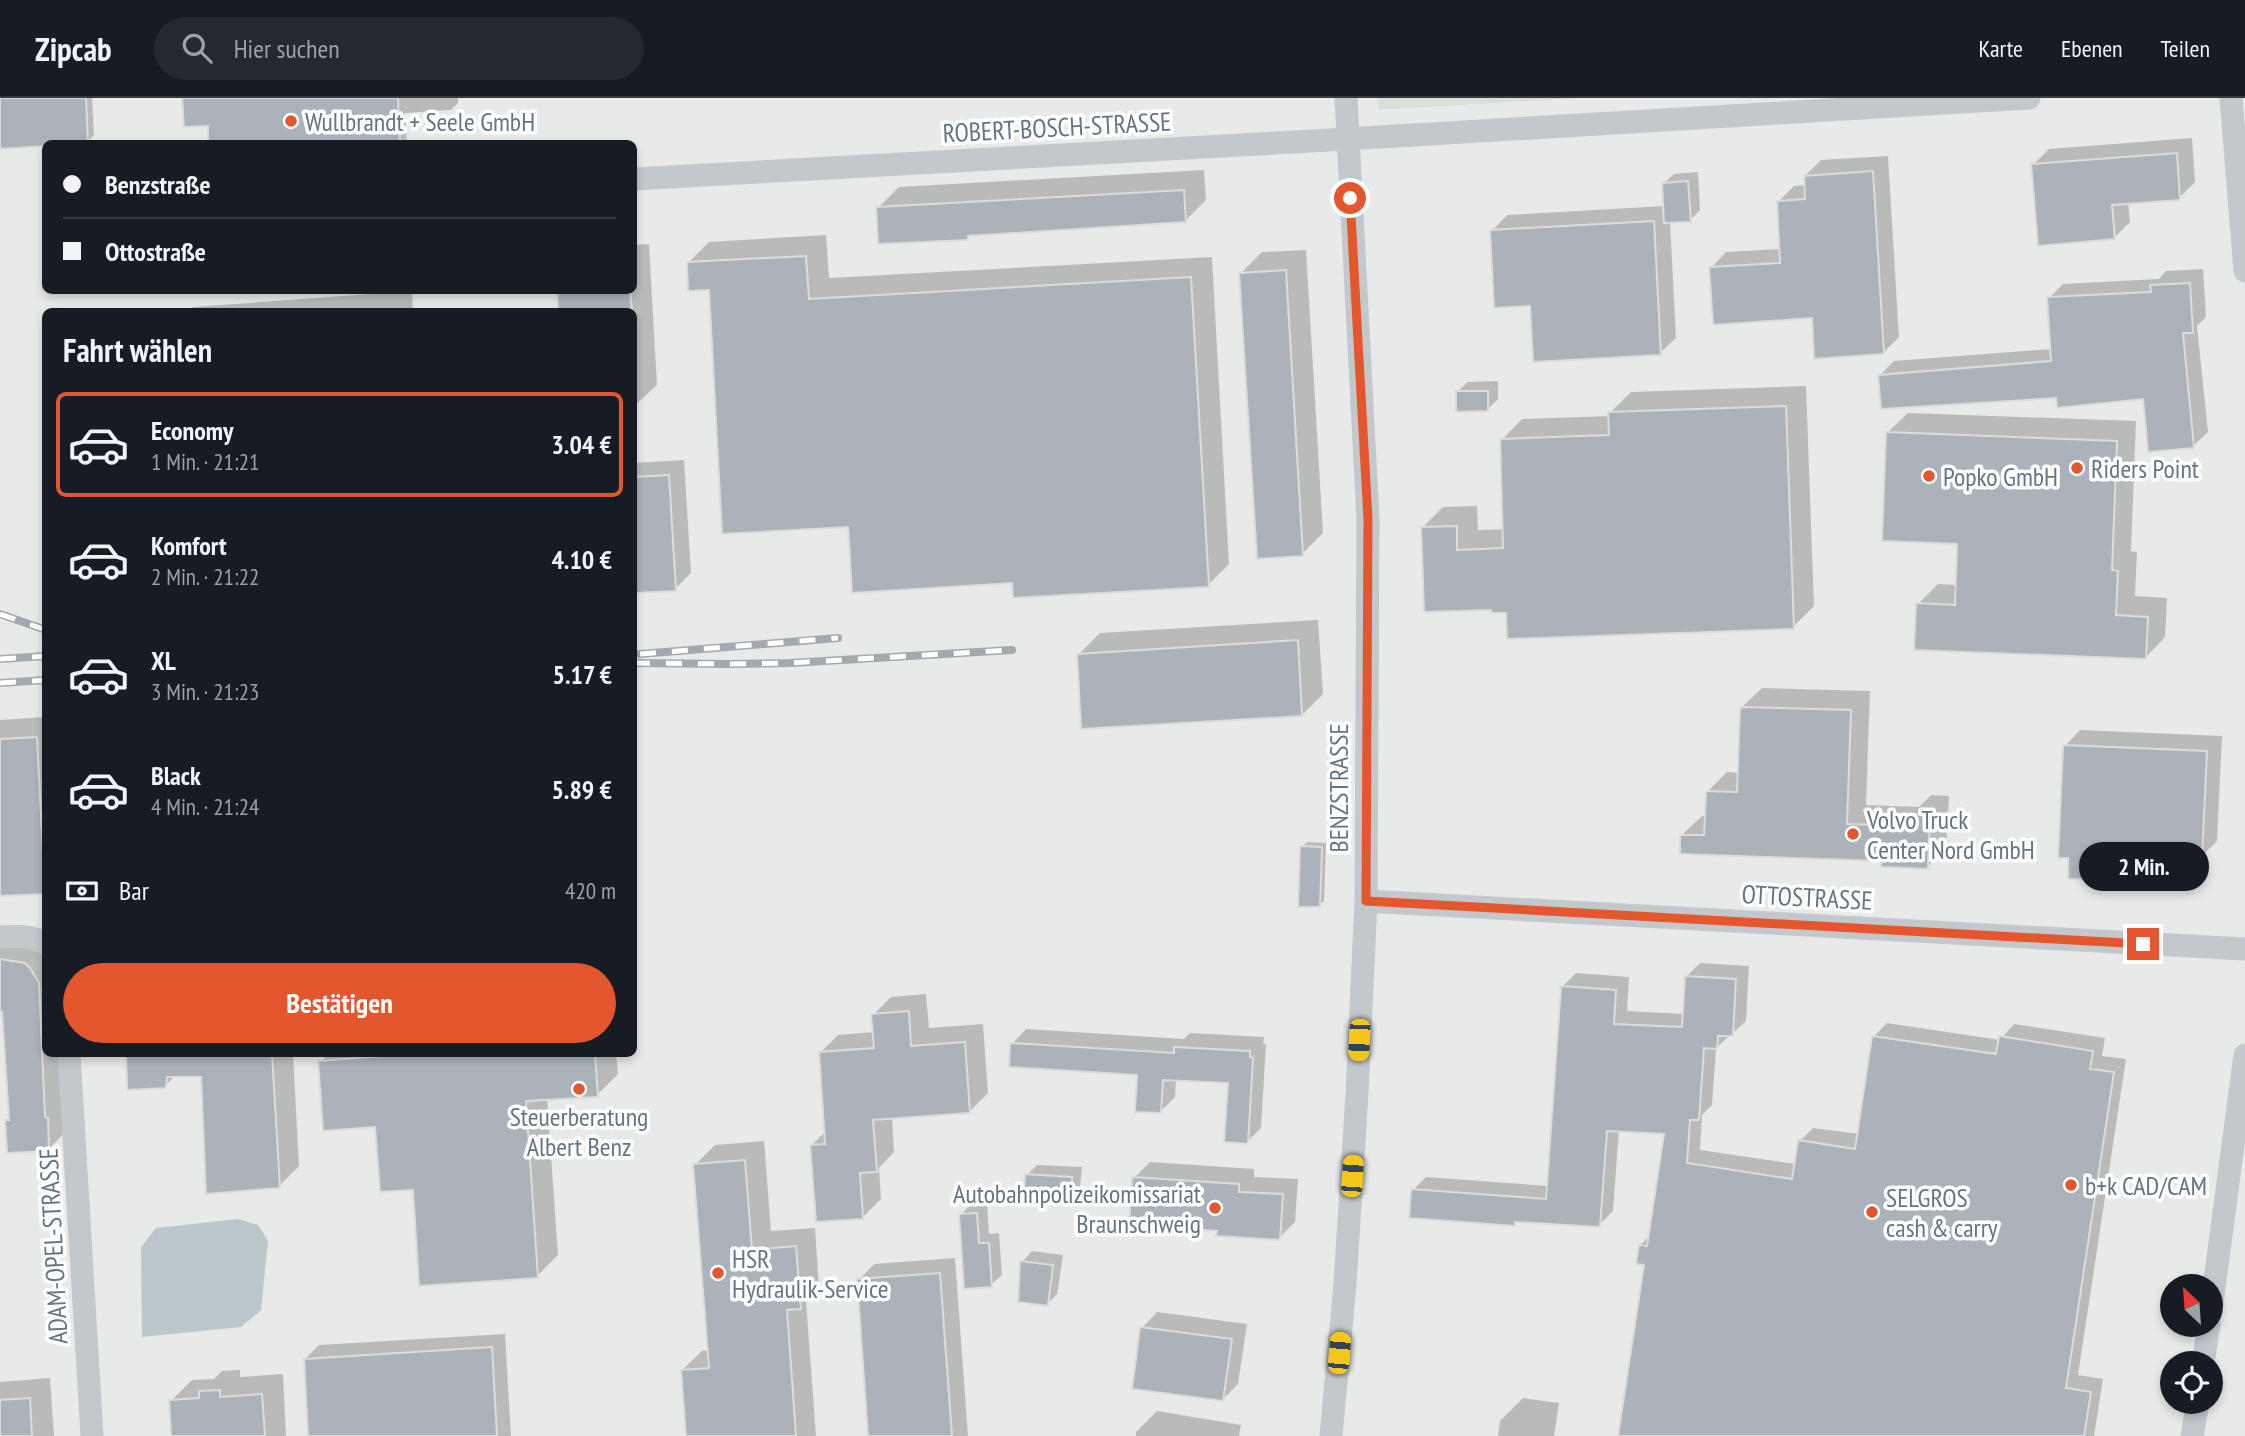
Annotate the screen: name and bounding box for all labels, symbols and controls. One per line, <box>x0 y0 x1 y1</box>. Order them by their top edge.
search box <box>154 17 644 80</box>
text: Zipcab <box>35 27 112 70</box>
icon: search <box>178 29 216 67</box>
text: Hier suchen <box>234 32 340 65</box>
text: Karte <box>1979 33 2023 64</box>
text: Ebenen <box>2061 33 2123 64</box>
text: Teilen <box>2161 33 2210 64</box>
place label: Wullbrandt + Seele GmbH <box>305 105 535 138</box>
street label: ROBERT-BOSCH-STRASSE <box>942 105 1172 149</box>
marker: Wullbrandt + Seele GmbH <box>283 113 299 129</box>
text: Benzstraße <box>105 168 211 201</box>
route start <box>1334 182 1366 214</box>
text: Ottostraße <box>105 235 206 268</box>
text: Fahrt wählen <box>63 329 212 371</box>
icon: car <box>67 413 130 476</box>
text: Economy <box>151 414 233 447</box>
text: 3.04 € <box>551 428 612 461</box>
text: 1 Min. · 21:21 <box>151 447 259 476</box>
place label: Riders Point <box>2091 452 2199 485</box>
place label: Popko GmbH <box>1943 460 2058 493</box>
marker: Riders Point <box>2069 460 2085 476</box>
marker: Popko GmbH <box>1921 468 1937 484</box>
icon: car <box>67 528 130 591</box>
text: Komfort <box>151 529 227 562</box>
text: 4.10 € <box>551 543 612 576</box>
text: 2 Min. · 21:22 <box>151 562 259 591</box>
icon: car <box>67 643 130 706</box>
text: XL <box>151 644 176 677</box>
text: 5.17 € <box>553 658 612 691</box>
text: 3 Min. · 21:23 <box>151 677 259 706</box>
street label: BENZSTRASSE <box>1322 723 1355 853</box>
icon: car <box>67 758 130 821</box>
text: Black <box>151 759 201 792</box>
text: 5.89 € <box>551 773 612 806</box>
text: 4 Min. · 21:24 <box>151 792 259 821</box>
place label: Volvo Truck Center Nord GmbH <box>1866 803 2035 866</box>
marker: Volvo Truck Center Nord GmbH <box>1845 826 1861 842</box>
callout: 2 Min. <box>2078 842 2208 892</box>
text: 2 Min. <box>2118 852 2170 881</box>
icon: cash <box>63 872 101 910</box>
text: Bar <box>119 874 149 907</box>
text: 420 m <box>565 876 616 905</box>
street label: OTTOSTRASSE <box>1741 877 1873 917</box>
route end <box>2127 928 2159 960</box>
button: Bestätigen <box>63 963 616 1043</box>
car <box>1348 1018 1371 1062</box>
marker: Steuerberatung Albert Benz <box>571 1081 587 1097</box>
place label: Steuerberatung Albert Benz <box>510 1100 648 1163</box>
street label: ADAM-OPEL-STRASSE <box>31 1147 75 1345</box>
car <box>1341 1154 1364 1198</box>
place label: b+k CAD/CAM <box>2085 1169 2207 1202</box>
place label: Autobahnpolizeikomissariat Braunschweig <box>953 1177 1201 1240</box>
marker: b+k CAD/CAM <box>2063 1177 2079 1193</box>
place label: SELGROS cash & carry <box>1886 1181 1998 1244</box>
marker: Autobahnpolizeikomissariat Braunschweig <box>1207 1200 1223 1216</box>
marker: SELGROS cash & carry <box>1864 1204 1880 1220</box>
place label: HSR Hydraulik-Service <box>732 1242 888 1305</box>
marker: HSR Hydraulik-Service <box>710 1265 726 1281</box>
north arrow <box>2160 1274 2222 1337</box>
map controls <box>2160 1274 2223 1414</box>
car <box>1327 1331 1352 1375</box>
button: locate <box>2160 1351 2223 1414</box>

